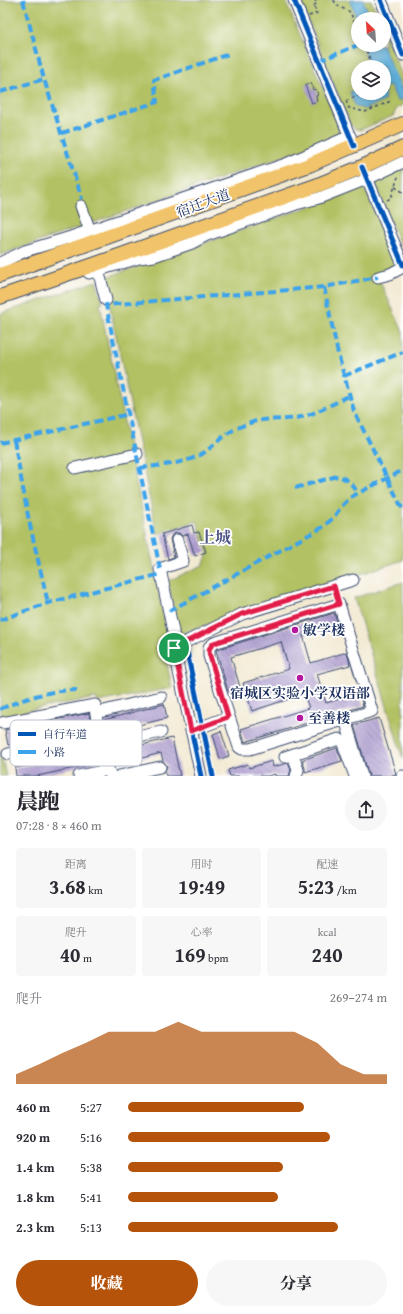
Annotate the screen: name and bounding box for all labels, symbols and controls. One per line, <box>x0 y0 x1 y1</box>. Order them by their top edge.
north arrow <box>351 12 391 52</box>
map controls <box>351 12 391 100</box>
button: layers <box>351 60 391 100</box>
street label: 宿迁大道 <box>173 184 233 222</box>
district label: 上城 <box>199 525 231 549</box>
place label: 敏学楼 <box>303 620 345 640</box>
marker: 敏学楼 <box>290 625 300 635</box>
pin <box>157 631 191 665</box>
icon: arrive <box>163 637 185 659</box>
marker: 宿城区实验小学双语部 <box>295 673 305 683</box>
place label: 宿城区实验小学双语部 <box>230 683 370 703</box>
place label: 至善楼 <box>308 708 350 728</box>
marker: 至善楼 <box>295 713 305 723</box>
legend <box>10 720 142 766</box>
text: 自行车道 <box>43 726 87 742</box>
text: 小路 <box>43 744 65 760</box>
text: 晨跑 <box>16 785 60 817</box>
button: share <box>345 789 387 831</box>
text: 07:28 · 8 × 460 m <box>16 816 102 835</box>
text: 距离 <box>65 856 87 872</box>
text: 用时 <box>190 856 212 872</box>
text: 配速 <box>316 856 338 872</box>
text: 3.68 <box>49 872 86 901</box>
text: 19:49 <box>178 872 225 901</box>
text: 5:23 <box>298 872 334 901</box>
text: km <box>86 882 103 898</box>
text: /km <box>334 882 357 898</box>
text: 爬升 <box>65 924 87 940</box>
text: 心率 <box>190 924 212 940</box>
text: kcal <box>318 924 337 940</box>
text: 40 <box>60 940 80 969</box>
text: 169 <box>174 940 206 969</box>
text: 240 <box>312 940 343 969</box>
text: m <box>80 950 92 966</box>
text: bpm <box>206 950 229 966</box>
text: 269–274 m <box>330 988 387 1007</box>
text: 爬升 <box>16 989 42 1008</box>
text: 460 m <box>16 1098 50 1117</box>
text: 5:27 <box>80 1098 102 1117</box>
text: 920 m <box>16 1128 50 1147</box>
text: 5:16 <box>80 1128 102 1147</box>
text: 1.4 km <box>16 1158 55 1177</box>
text: 5:38 <box>80 1158 102 1177</box>
text: 1.8 km <box>16 1188 55 1207</box>
text: 5:41 <box>80 1188 102 1207</box>
text: 2.3 km <box>16 1218 55 1237</box>
text: 5:13 <box>80 1218 102 1237</box>
button: 收藏 <box>16 1260 198 1306</box>
button: 分享 <box>206 1260 387 1306</box>

